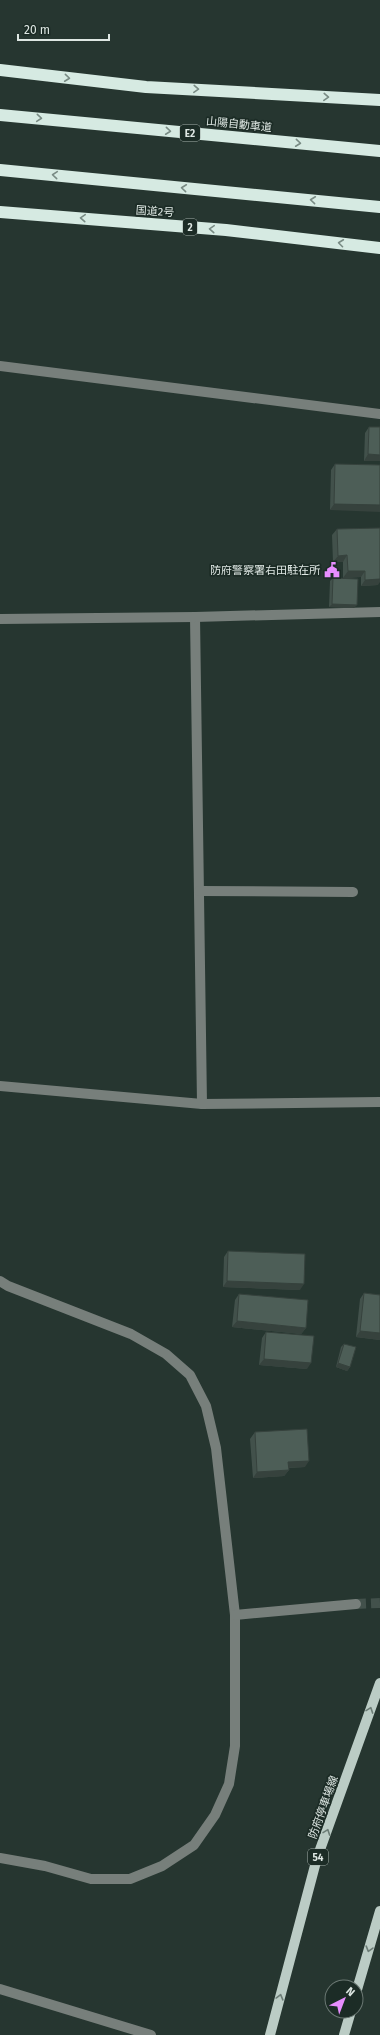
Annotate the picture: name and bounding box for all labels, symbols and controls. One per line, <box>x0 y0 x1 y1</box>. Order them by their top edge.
scale bar <box>18 16 109 42</box>
text: 20 m <box>24 23 50 37</box>
one-way arrow <box>64 73 70 82</box>
one-way arrow <box>193 85 199 94</box>
one-way arrow <box>323 93 329 101</box>
one-way arrow <box>36 113 42 122</box>
street label: 山陽自動車道 <box>205 115 272 134</box>
road number: E2 <box>180 125 200 141</box>
one-way arrow <box>165 126 171 135</box>
one-way arrow <box>295 139 301 148</box>
one-way arrow <box>52 171 58 180</box>
one-way arrow <box>181 183 187 192</box>
one-way arrow <box>310 196 316 205</box>
street label: 国道2号 <box>135 204 175 219</box>
one-way arrow <box>80 214 86 223</box>
road number: 2 <box>183 219 197 235</box>
one-way arrow <box>209 224 215 233</box>
one-way arrow <box>338 239 344 248</box>
public building icon: 防府警察署右田駐在所 <box>323 561 341 579</box>
place label: 防府警察署右田駐在所 <box>210 564 321 577</box>
one-way arrow <box>366 1706 374 1713</box>
street label: 防府停車場線 <box>306 1774 341 1840</box>
one-way arrow <box>322 1829 330 1836</box>
road number: 54 <box>308 1849 328 1865</box>
one-way arrow <box>365 1945 374 1952</box>
north arrow <box>324 1979 364 2019</box>
text: N <box>343 1985 357 1999</box>
one-way arrow <box>275 1994 284 2001</box>

